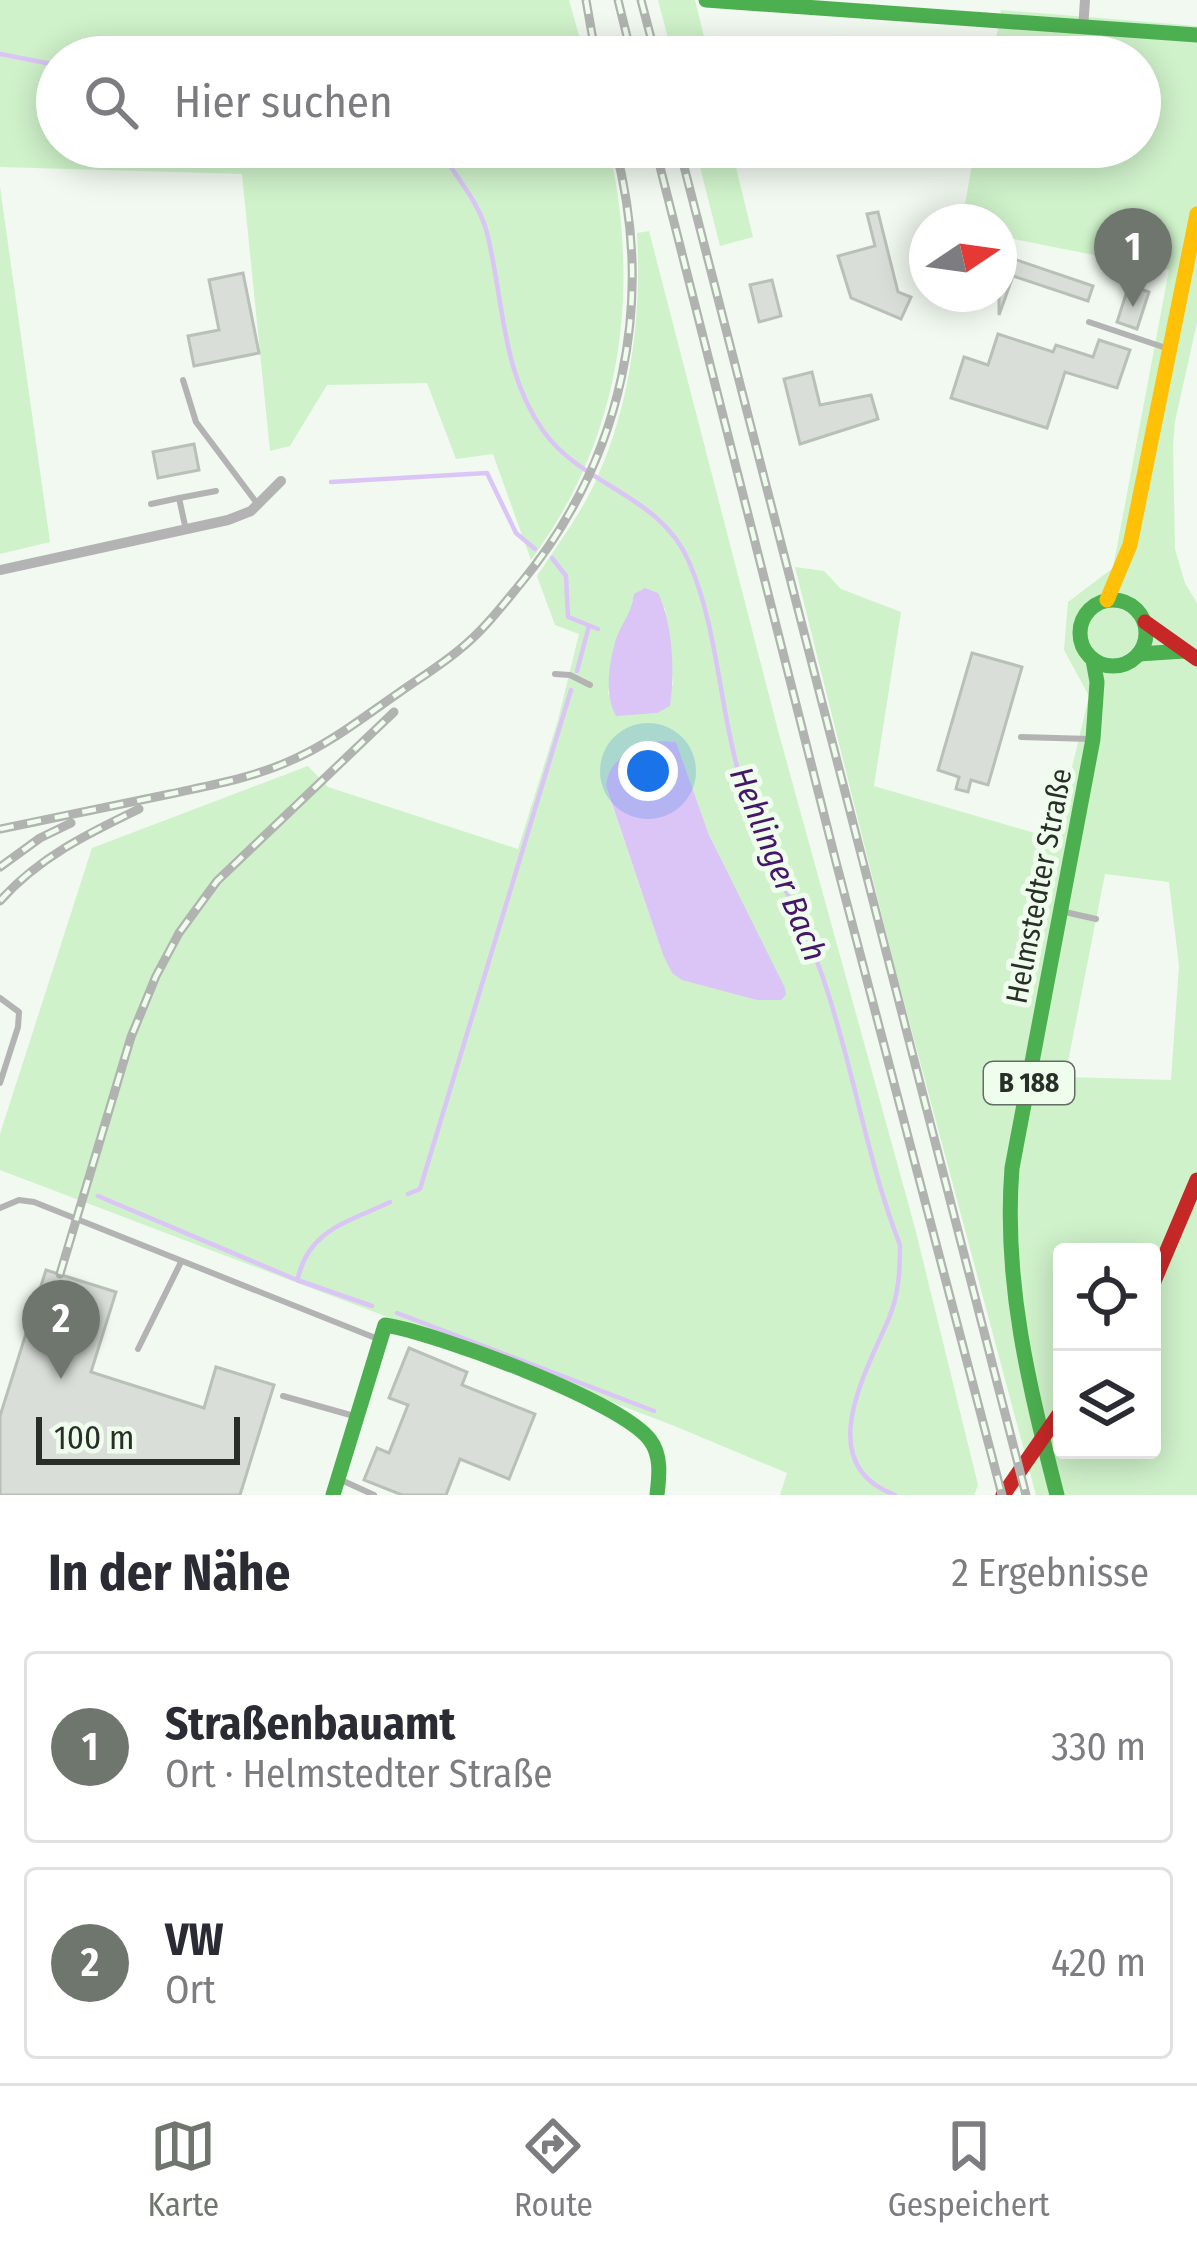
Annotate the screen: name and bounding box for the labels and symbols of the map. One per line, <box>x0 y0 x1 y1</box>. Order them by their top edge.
north arrow <box>909 204 1017 312</box>
pin: 1 <box>1094 208 1172 307</box>
your location <box>618 741 678 801</box>
water label: Hehlinger Bach <box>721 761 835 967</box>
street label: Helmstedter Straße <box>999 765 1079 1007</box>
road number: B 188 <box>984 1062 1074 1104</box>
pin: 2 <box>22 1280 100 1379</box>
scale bar <box>36 1411 240 1464</box>

